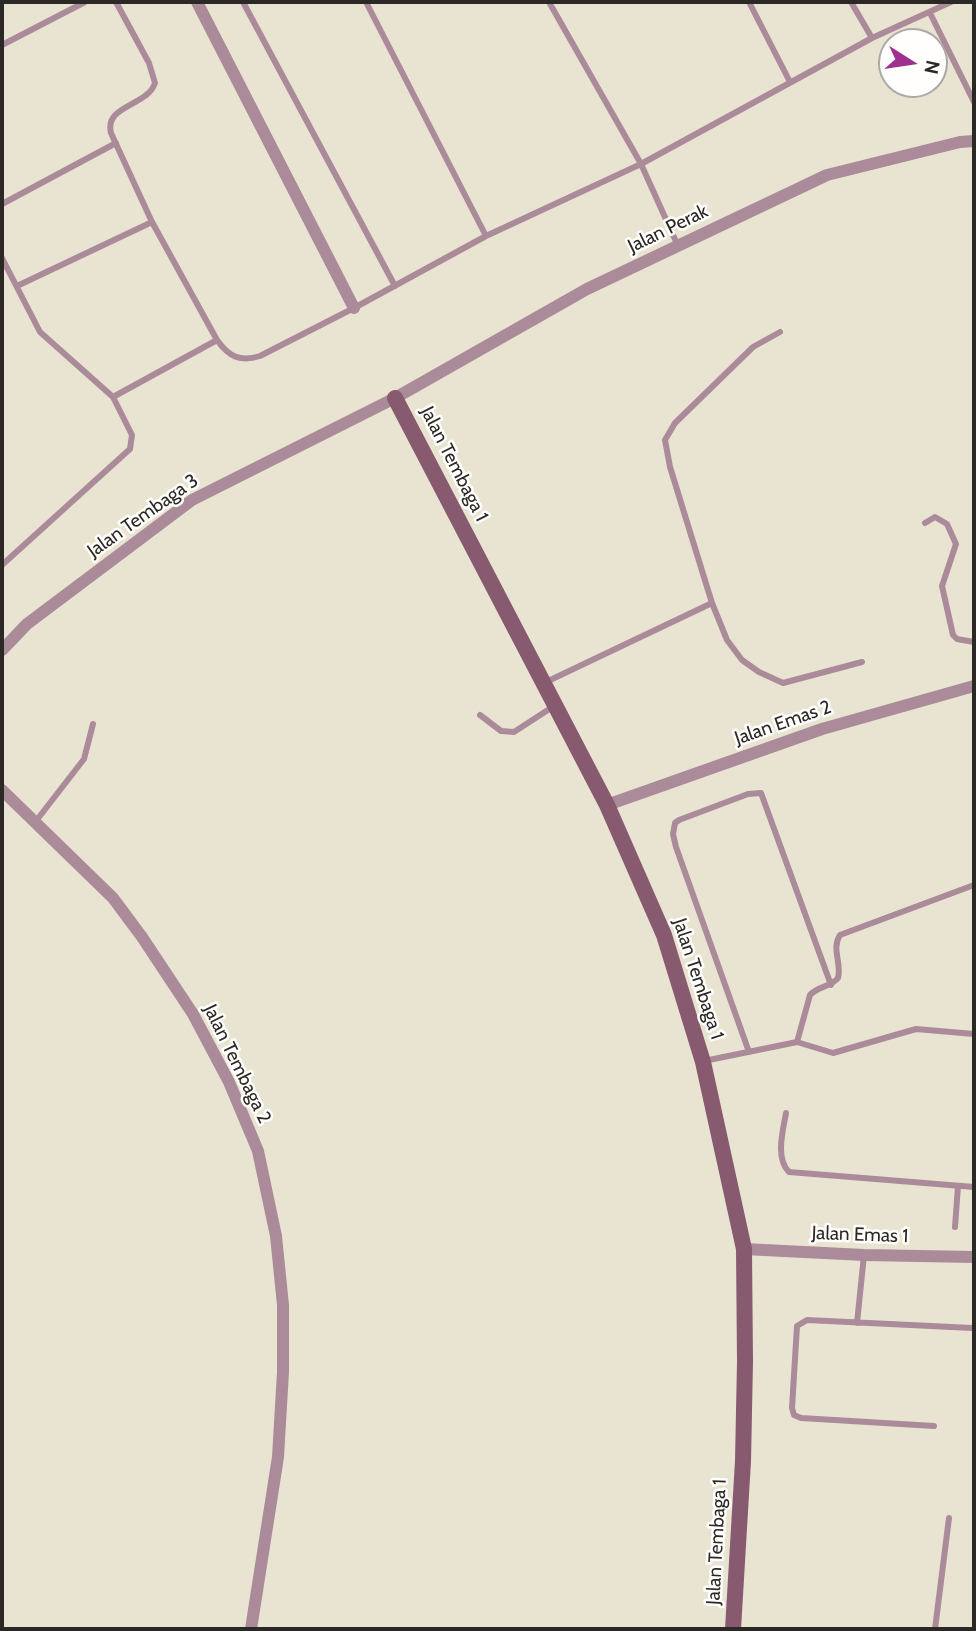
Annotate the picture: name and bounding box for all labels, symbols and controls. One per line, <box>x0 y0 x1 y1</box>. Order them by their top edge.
north arrow <box>878 28 948 98</box>
text: N <box>919 58 945 76</box>
street label: Jalan Perak <box>624 200 712 258</box>
street label: Jalan Tembaga 1 <box>415 403 493 525</box>
street label: Jalan Tembaga 3 <box>83 469 203 563</box>
street label: Jalan Emas 2 <box>732 696 834 750</box>
street label: Jalan Tembaga 1 <box>668 916 728 1042</box>
street label: Jalan Tembaga 2 <box>198 1001 276 1127</box>
street label: Jalan Emas 1 <box>811 1222 909 1248</box>
street label: Jalan Tembaga 1 <box>702 1478 732 1606</box>

